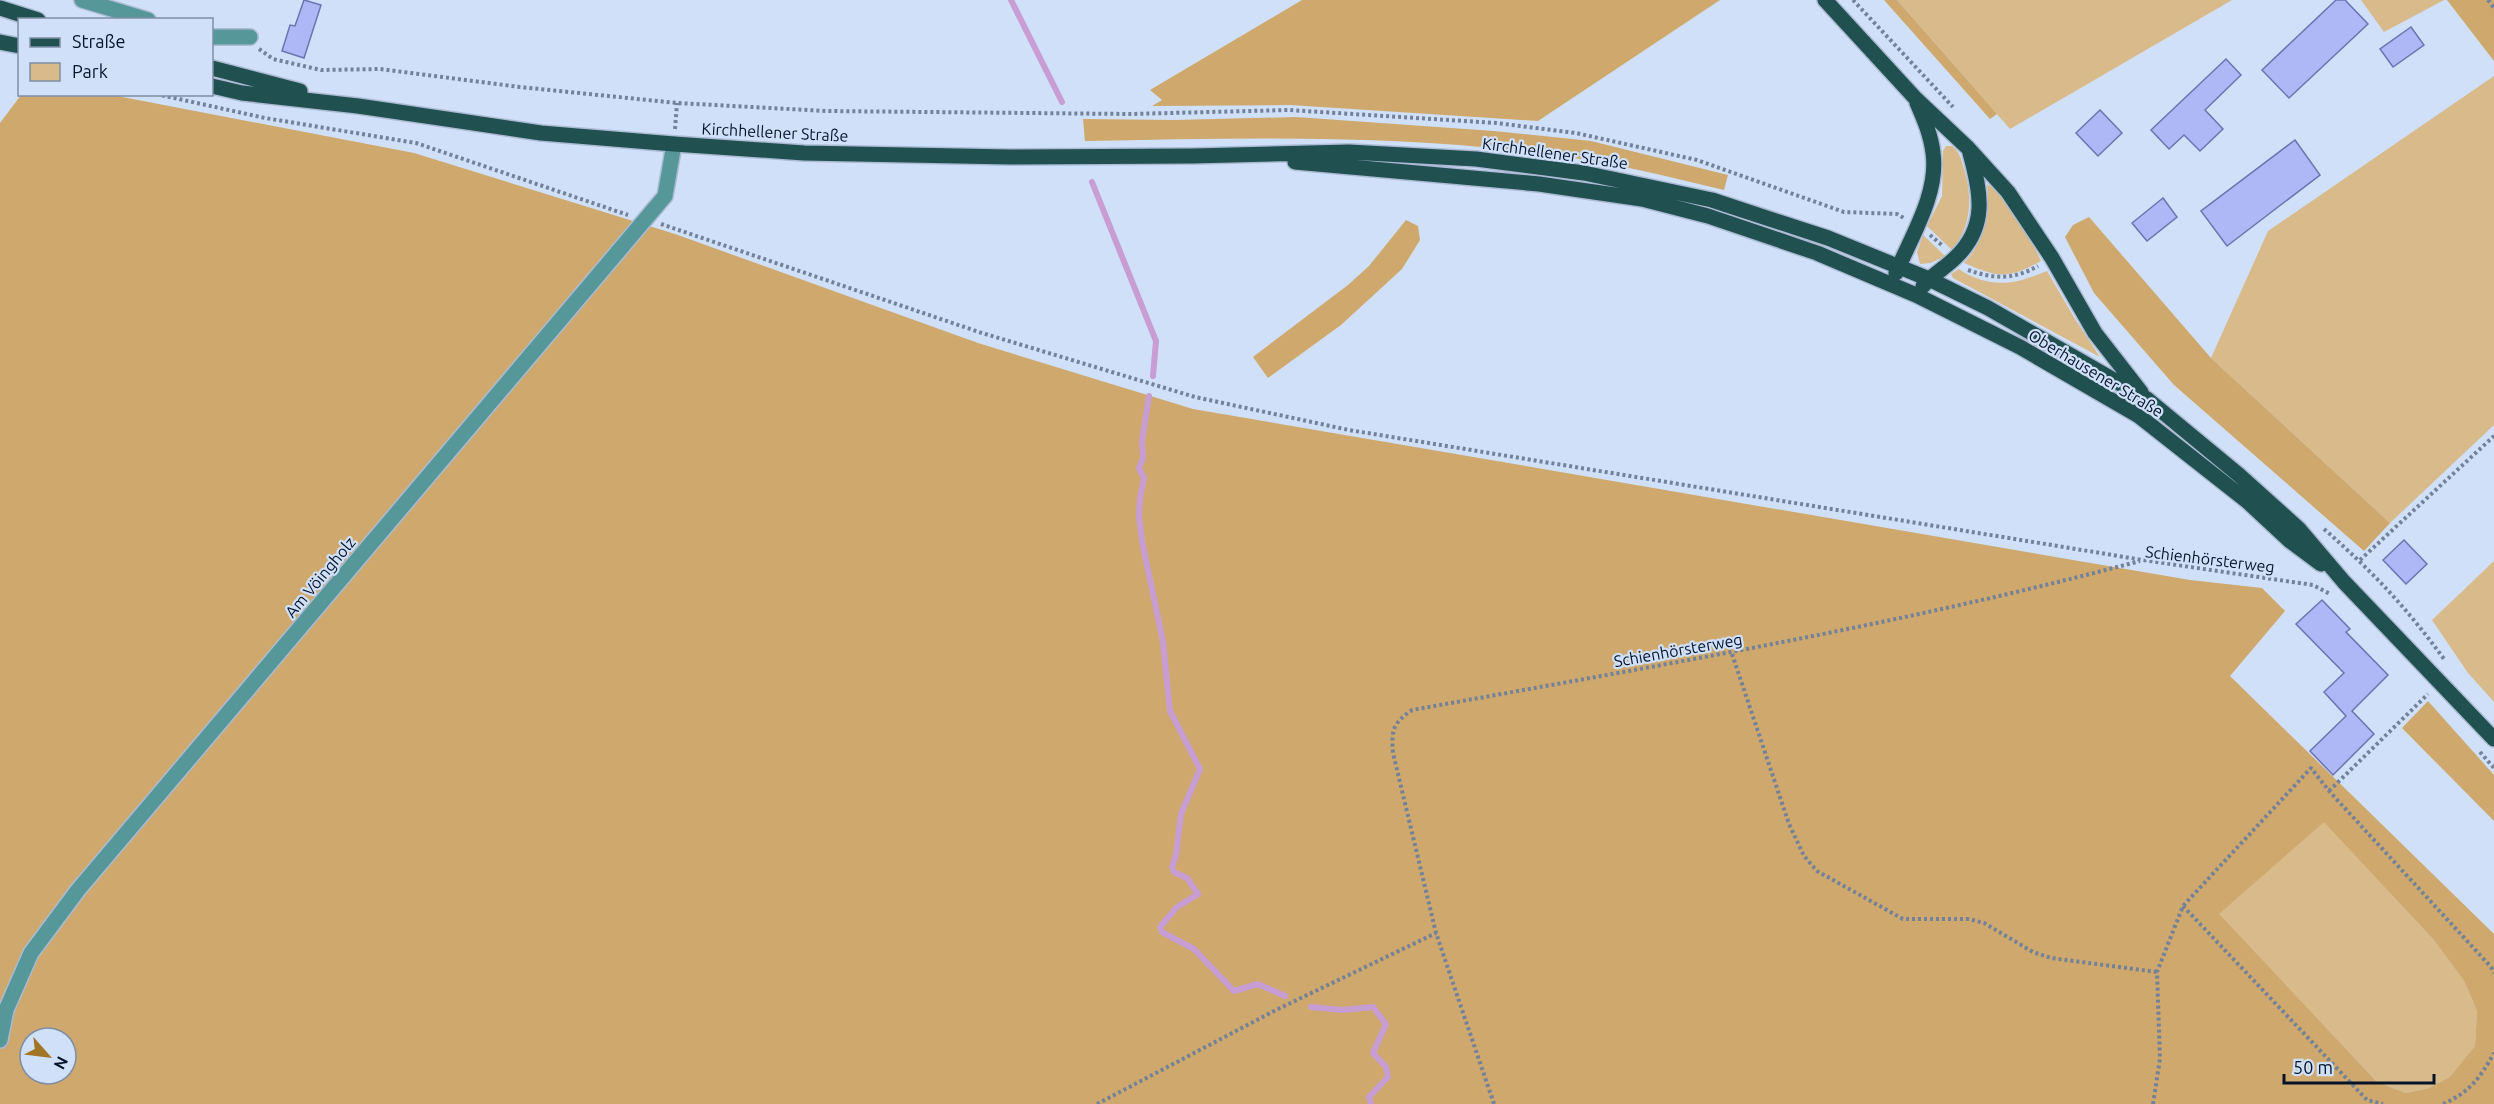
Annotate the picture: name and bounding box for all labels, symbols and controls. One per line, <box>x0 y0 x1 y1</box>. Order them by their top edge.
legend <box>18 18 213 96</box>
text: Straße <box>72 31 125 51</box>
text: Park <box>72 61 108 81</box>
street label: Kirchhellener Straße <box>701 119 849 145</box>
street label: Kirchhellener Straße <box>1481 134 1629 172</box>
street label: Oberhausener Straße <box>2025 326 2167 420</box>
street label: Am Vöingholz <box>281 533 359 621</box>
street label: Schienhörsterweg <box>2144 542 2276 576</box>
street label: Schienhörsterweg <box>1612 630 1744 670</box>
north arrow <box>18 1026 78 1086</box>
scale bar <box>2284 1047 2434 1085</box>
text: N <box>50 1054 72 1073</box>
text: 50 m <box>2293 1057 2333 1077</box>

